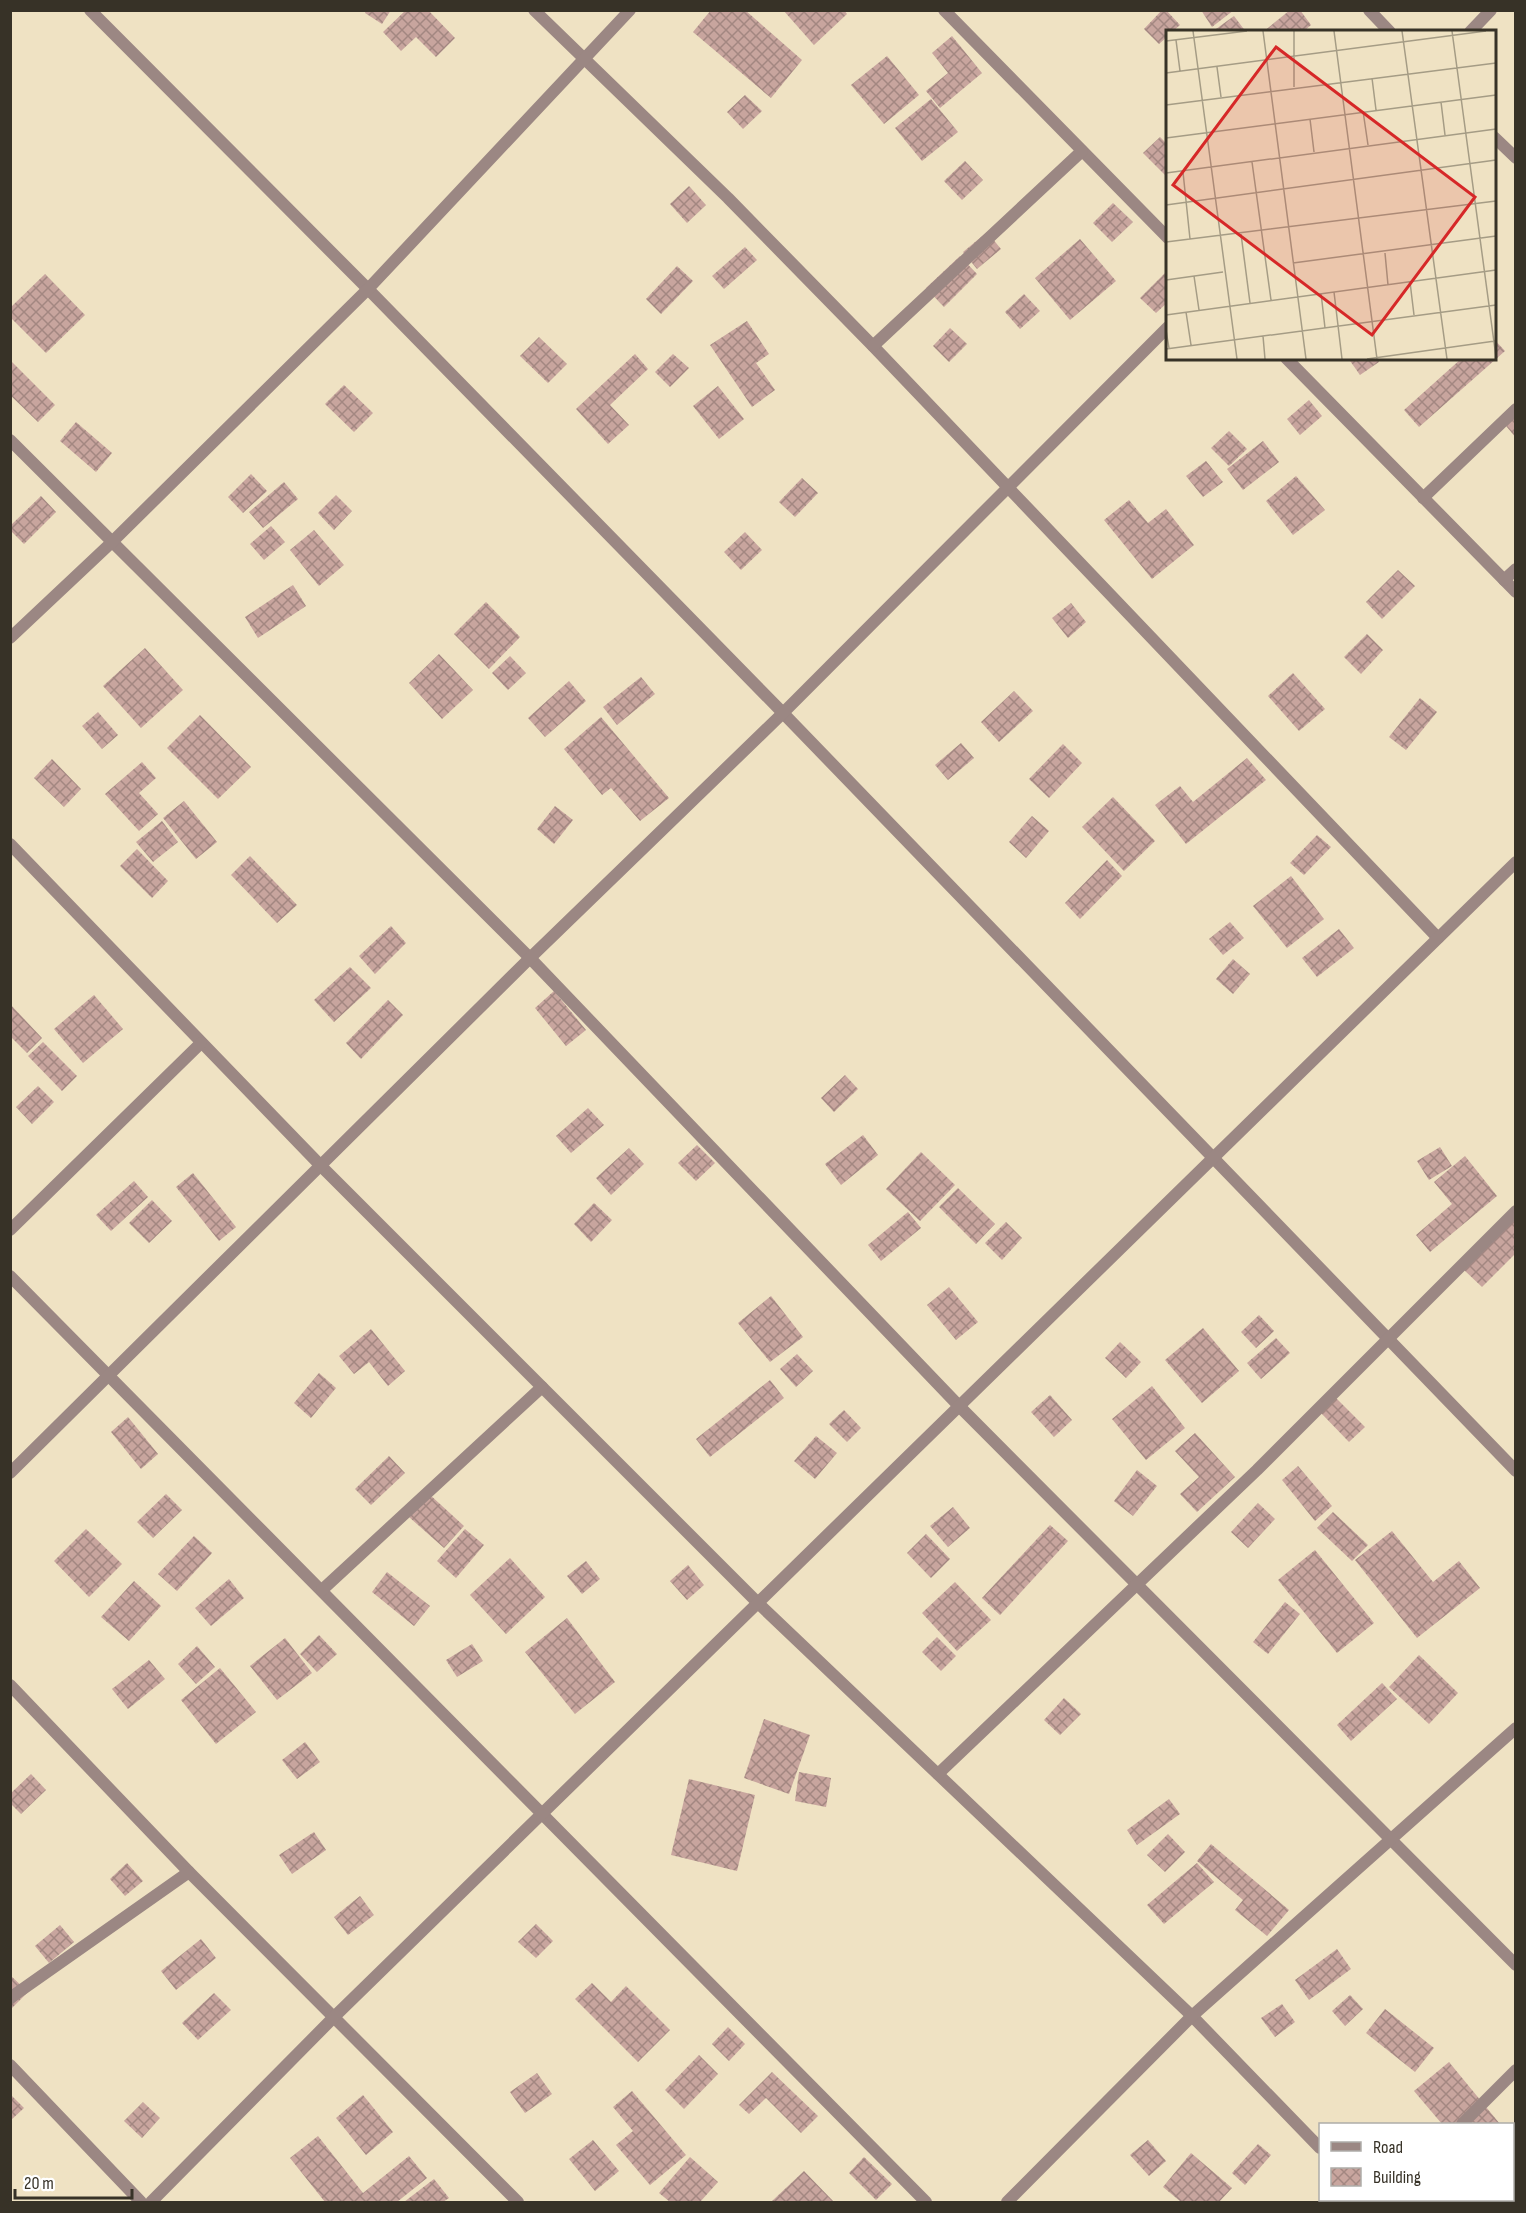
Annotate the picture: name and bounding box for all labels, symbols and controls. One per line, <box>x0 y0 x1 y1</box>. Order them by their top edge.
inset map <box>1166 30 1496 360</box>
legend <box>1319 2123 1514 2201</box>
text: Road <box>1373 2137 1403 2158</box>
scale bar <box>15 2162 132 2200</box>
text: Building <box>1373 2167 1421 2188</box>
text: 20 m <box>24 2173 54 2194</box>

